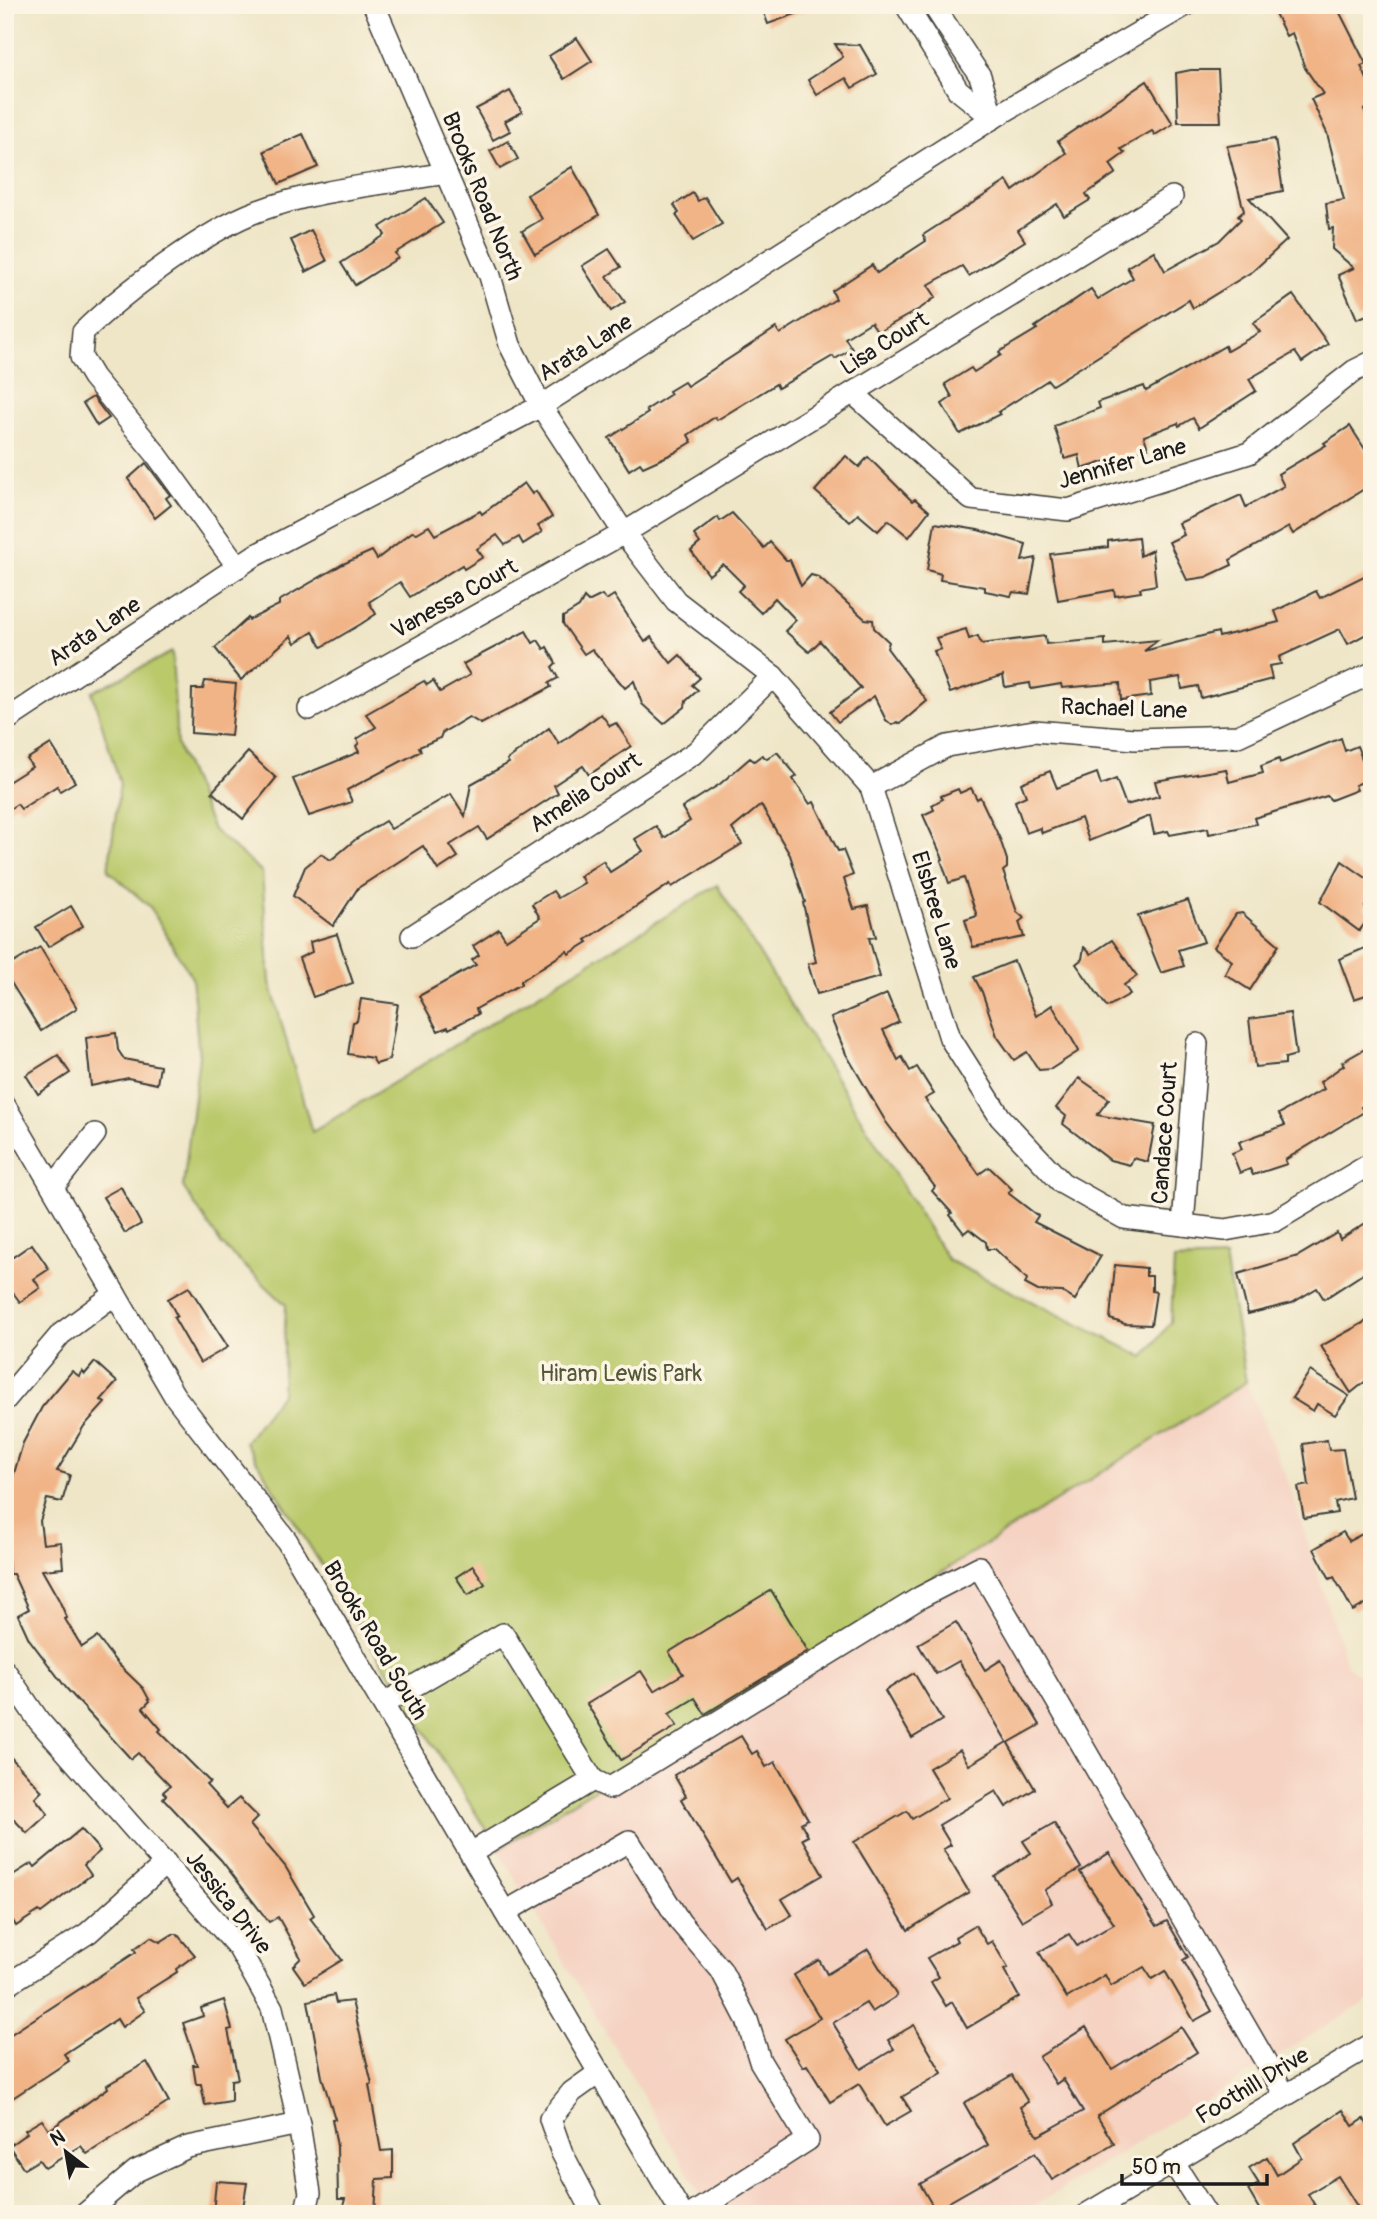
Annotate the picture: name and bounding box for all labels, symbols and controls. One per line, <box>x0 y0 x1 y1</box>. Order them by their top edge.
street label: Brooks Road North <box>436 108 530 285</box>
street label: Lisa Court <box>835 305 934 382</box>
street label: Arata Lane <box>533 307 638 388</box>
street label: Jennifer Lane <box>1055 431 1190 496</box>
street label: Vanessa Court <box>386 551 523 645</box>
street label: Arata Lane <box>42 590 147 673</box>
street label: Rachael Lane <box>1060 692 1188 725</box>
street label: Amelia Court <box>524 745 647 839</box>
street label: Elsbree Lane <box>905 848 968 973</box>
street label: Candace Court <box>1145 1060 1184 1205</box>
park label: Hiram Lewis Park <box>540 1359 703 1388</box>
street label: Brooks Road South <box>317 1555 434 1725</box>
street label: Jessica Drive <box>179 1845 278 1960</box>
street label: Foothill Drive <box>1190 2040 1315 2131</box>
north arrow <box>32 2118 102 2188</box>
text: N <box>46 2125 70 2152</box>
scale bar <box>1122 2142 1267 2186</box>
text: 50 m <box>1132 2154 1181 2181</box>

